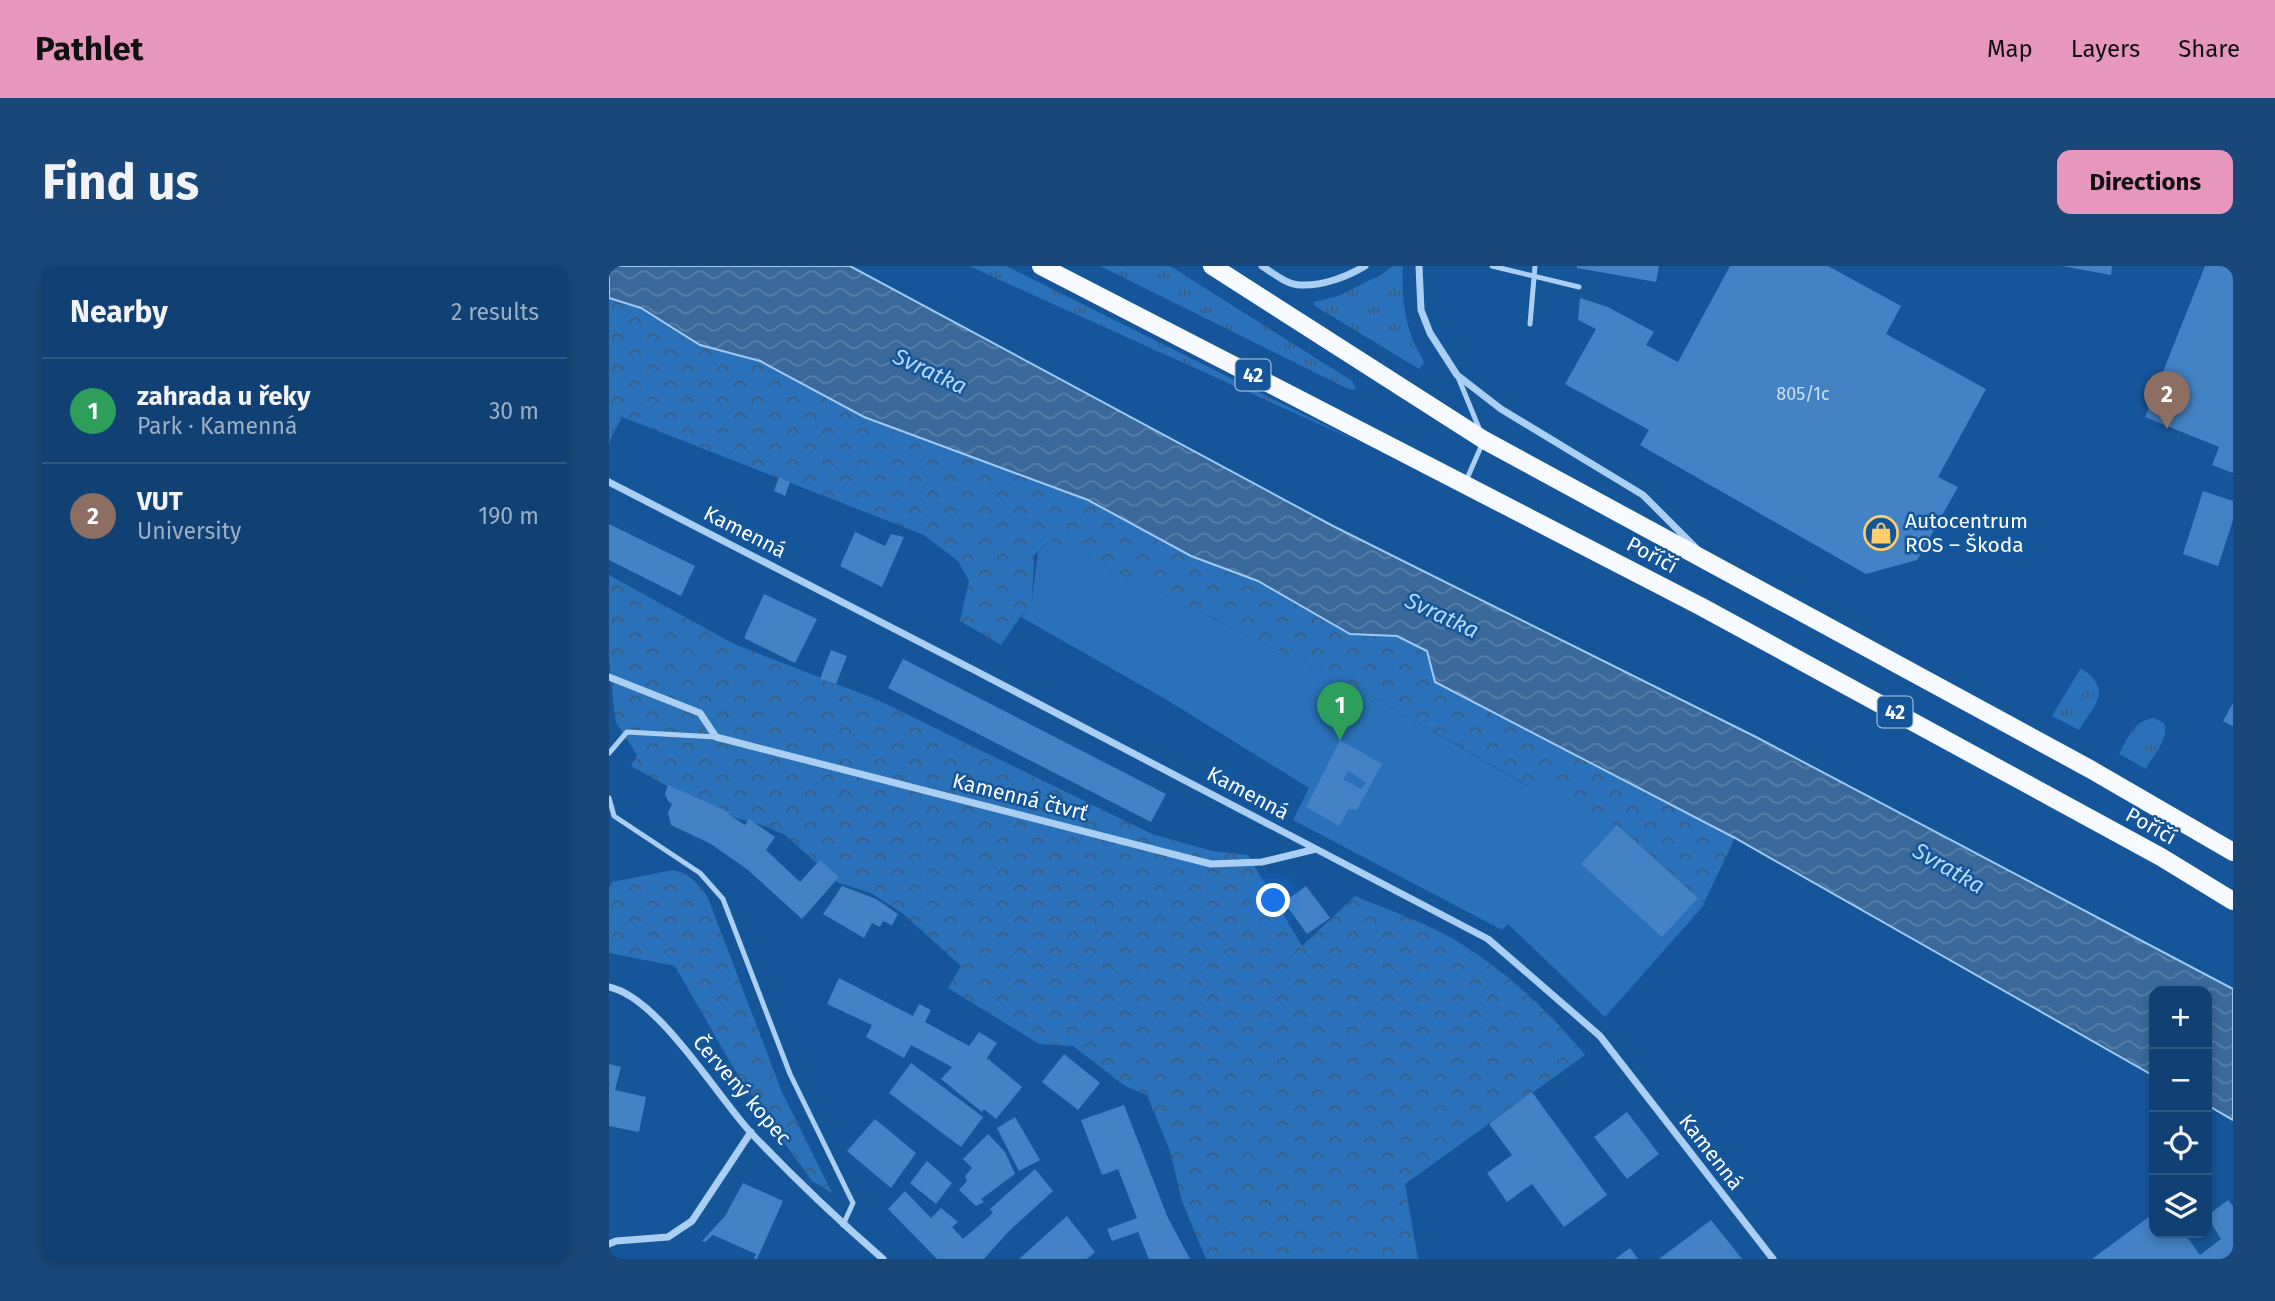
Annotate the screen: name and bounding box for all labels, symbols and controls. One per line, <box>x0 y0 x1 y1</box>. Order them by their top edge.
text: Pathlet <box>35 29 144 69</box>
text: Map <box>1987 35 2033 63</box>
text: Layers <box>2071 35 2140 63</box>
text: Share <box>2178 35 2240 63</box>
button: Directions <box>2057 150 2233 214</box>
text: Find us <box>42 153 199 212</box>
text: Nearby <box>70 294 168 330</box>
text: 2 results <box>451 298 539 326</box>
water label: Svratka <box>888 341 971 400</box>
road number: 42 <box>1235 360 1271 390</box>
pin: 2 <box>2144 371 2190 429</box>
text: zahrada u řeky <box>137 381 310 412</box>
house number: 805/1c <box>1776 383 1830 405</box>
text: 1 <box>88 397 98 425</box>
text: 30 m <box>489 397 539 425</box>
text: Park · Kamenná <box>137 412 298 440</box>
text: VUT <box>137 486 183 517</box>
street label: Kamenná <box>699 500 791 564</box>
text: 2 <box>87 502 99 530</box>
text: 190 m <box>478 502 539 530</box>
place label: Autocentrum ROS – Škoda <box>1905 508 2028 558</box>
shop icon: Autocentrum ROS – Škoda <box>1862 514 1900 552</box>
text: University <box>137 517 241 545</box>
street label: Poříčí <box>1622 531 1682 579</box>
water label: Svratka <box>1400 585 1483 644</box>
pin: 1 <box>1317 682 1363 740</box>
road number: 42 <box>1877 696 1913 728</box>
street label: Kamenná <box>1203 761 1293 825</box>
street label: Kamenná čtvrť <box>950 768 1091 826</box>
street label: Poříčí <box>2121 802 2181 850</box>
water label: Svratka <box>1907 836 1990 900</box>
your location <box>1256 883 1290 917</box>
map controls <box>2149 986 2212 1238</box>
button: + <box>2149 986 2212 1049</box>
street label: Červený kopec <box>687 1030 797 1150</box>
button: − <box>2149 1049 2212 1112</box>
street label: Kamenná <box>1673 1109 1749 1195</box>
button: locate <box>2149 1112 2212 1175</box>
button: layers <box>2149 1175 2212 1238</box>

